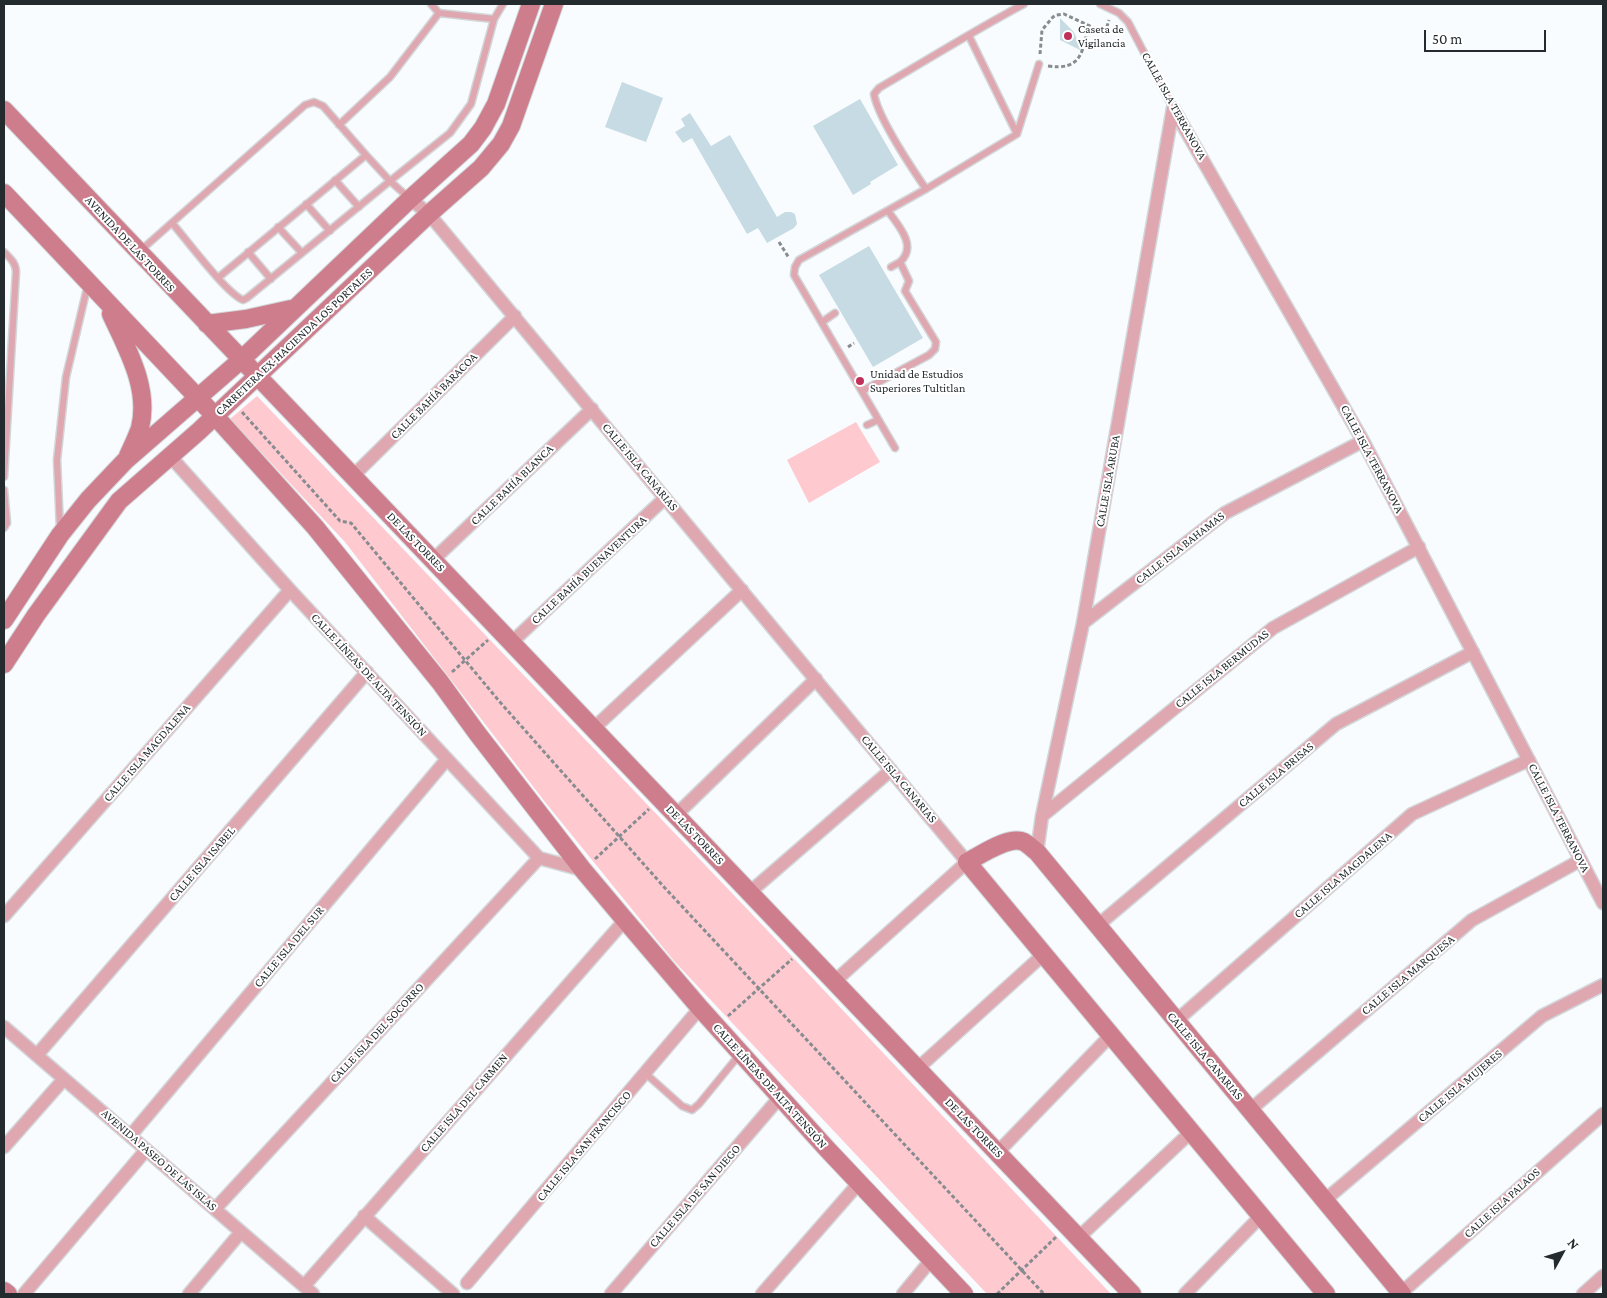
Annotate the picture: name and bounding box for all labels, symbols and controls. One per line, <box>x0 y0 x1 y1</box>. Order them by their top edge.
scale bar <box>1427 20 1550 52</box>
place label: Caseta de Vigilancia <box>1078 22 1126 50</box>
marker: Caseta de Vigilancia <box>1062 30 1074 42</box>
text: 50 m <box>1432 31 1462 47</box>
street label: CALLE ISLA TERRANOVA <box>1138 50 1210 162</box>
street label: AVENIDA DE LAS TORRES <box>82 193 178 295</box>
street label: CARRETERA EX-HACIENDA LOS PORTALES <box>212 265 376 419</box>
street label: CALLE BAHÍA BARACOA <box>388 350 480 442</box>
place label: Unidad de Estudios Superiores Tultitlan <box>870 367 965 395</box>
marker: Unidad de Estudios Superiores Tultitlan <box>854 375 866 387</box>
street label: CALLE ISLA TERRANOVA <box>1337 402 1407 516</box>
street label: CALLE ISLA CANARIAS <box>599 420 681 514</box>
street label: CALLE ISLA ARUBA <box>1093 434 1123 528</box>
street label: CALLE BAHÍA BLANCA <box>468 442 556 528</box>
street label: DE LAS TORRES <box>384 509 448 575</box>
street label: CALLE ISLA BAHAMAS <box>1133 509 1227 587</box>
street label: CALLE BAHÍA BUENAVENTURA <box>528 513 650 627</box>
street label: CALLE LÍNEAS DE ALTA TENSIÓN <box>308 610 430 740</box>
street label: CALLE ISLA BERMUDAS <box>1172 627 1272 711</box>
street label: CALLE ISLA MAGDALENA <box>101 701 193 805</box>
street label: CALLE ISLA CANARIAS <box>858 732 940 826</box>
street label: CALLE ISLA BRISAS <box>1235 739 1317 811</box>
street label: CALLE ISLA TERRANOVA <box>1525 761 1593 875</box>
street label: DE LAS TORRES <box>663 802 727 868</box>
street label: CALLE ISLA ISABEL <box>166 824 238 904</box>
street label: CALLE ISLA MAGDALENA <box>1291 829 1395 921</box>
street label: CALLE ISLA DEL SUR <box>251 903 327 991</box>
street label: CALLE ISLA MARQUESA <box>1359 932 1457 1018</box>
street label: CALLE ISLA DEL SOCORRO <box>327 980 427 1086</box>
street label: CALLE ISLA CANARIAS <box>1164 1009 1246 1103</box>
street label: CALLE LÍNEAS DE ALTA TENSIÓN <box>710 1020 830 1152</box>
street label: CALLE ISLA MUJERES <box>1415 1047 1505 1125</box>
street label: CALLE ISLA DEL CARMEN <box>417 1051 511 1155</box>
street label: CALLE ISLA SAN FRANCISCO <box>534 1088 634 1204</box>
street label: DE LAS TORRES <box>942 1095 1006 1161</box>
street label: AVENIDA PASEO DE LAS ISLAS <box>98 1106 220 1214</box>
street label: CALLE ISLA DE SAN DIEGO <box>646 1142 744 1250</box>
street label: CALLE ISLA PALAOS <box>1461 1165 1543 1241</box>
north arrow <box>1537 1228 1587 1278</box>
text: N <box>1564 1235 1583 1252</box>

